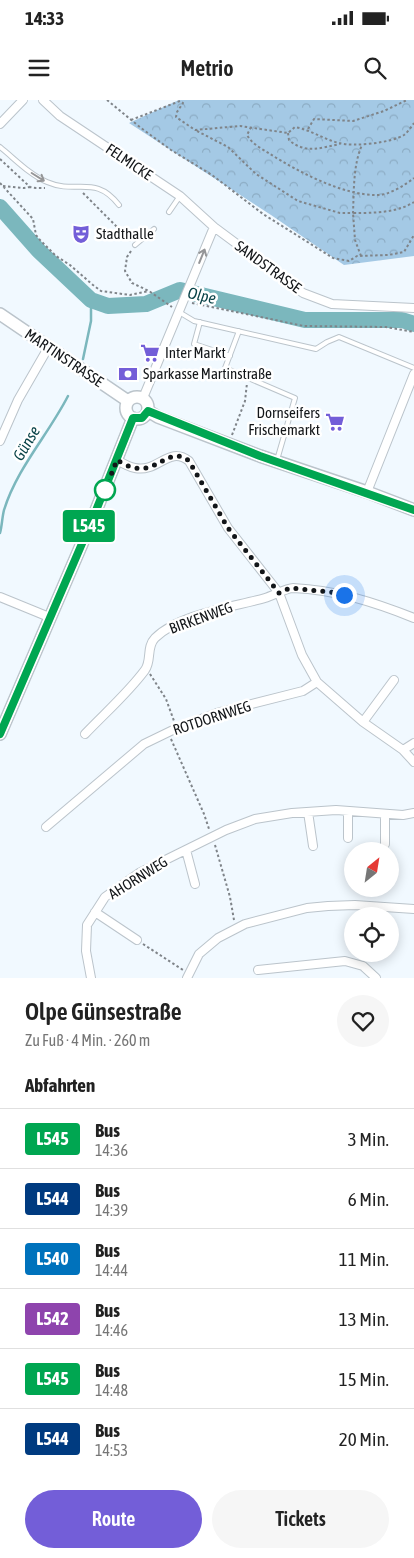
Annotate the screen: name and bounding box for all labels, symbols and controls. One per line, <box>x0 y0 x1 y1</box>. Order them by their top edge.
text: 14:33 <box>25 7 64 29</box>
icon: menu <box>25 54 53 82</box>
icon: search <box>361 54 389 82</box>
text: Metrio <box>181 55 233 81</box>
street label: FELMICKE <box>103 140 156 184</box>
one-way arrow <box>31 172 45 182</box>
theatre icon: Stadthalle <box>70 223 92 245</box>
place label: Stadthalle <box>96 225 154 242</box>
street label: SANDSTRASSE <box>232 237 305 297</box>
one-way arrow <box>198 249 208 264</box>
water label: Olpe <box>186 283 218 308</box>
street label: MARTINSTRASSE <box>22 325 107 390</box>
supermarket icon: Inter Markt <box>139 342 161 364</box>
place label: Inter Markt <box>165 344 226 361</box>
bank icon: Sparkasse Martinstraße <box>117 363 139 385</box>
place label: Sparkasse Martinstraße <box>143 365 272 382</box>
place label: Dornseifers Frischemarkt <box>248 404 320 438</box>
supermarket icon: Dornseifers Frischemarkt <box>324 411 346 433</box>
water label: Günse <box>9 423 43 463</box>
unlabelled marker <box>94 479 116 501</box>
line badge: L545 <box>54 510 124 542</box>
text: L545 <box>73 515 105 536</box>
your location <box>332 583 357 608</box>
street label: BIRKENWEG <box>167 598 235 637</box>
street label: ROTDORNWEG <box>171 697 253 738</box>
north arrow <box>344 842 399 898</box>
map controls <box>344 842 399 962</box>
street label: AHORNWEG <box>105 853 170 902</box>
button: locate <box>344 907 399 962</box>
button: heart <box>337 995 389 1047</box>
text: Olpe Günsestraße <box>25 998 182 1025</box>
text: Zu Fuß · 4 Min. · 260 m <box>25 1031 150 1049</box>
text: Abfahrten <box>25 1074 95 1096</box>
text: Bus <box>95 1119 120 1141</box>
text: L545 <box>36 1128 69 1149</box>
text: 3 Min. <box>348 1128 389 1150</box>
text: 14:36 <box>95 1141 128 1159</box>
text: Bus <box>95 1179 120 1201</box>
text: L544 <box>36 1188 69 1209</box>
text: 6 Min. <box>348 1188 389 1210</box>
text: 14:39 <box>95 1201 128 1219</box>
text: Bus <box>95 1239 120 1261</box>
text: L540 <box>36 1248 69 1269</box>
text: 11 Min. <box>339 1248 389 1270</box>
text: 14:44 <box>95 1261 128 1279</box>
text: Bus <box>95 1299 120 1321</box>
text: L542 <box>36 1308 69 1329</box>
text: 13 Min. <box>339 1308 389 1330</box>
text: 14:46 <box>95 1321 128 1339</box>
text: Bus <box>95 1359 120 1381</box>
text: L545 <box>36 1368 69 1389</box>
text: 15 Min. <box>339 1368 389 1390</box>
text: 14:48 <box>95 1381 128 1399</box>
text: Bus <box>95 1419 120 1441</box>
text: L544 <box>36 1428 69 1449</box>
text: 20 Min. <box>339 1428 389 1450</box>
text: 14:53 <box>95 1441 128 1459</box>
button: Route <box>25 1490 202 1548</box>
button: Tickets <box>212 1490 389 1548</box>

